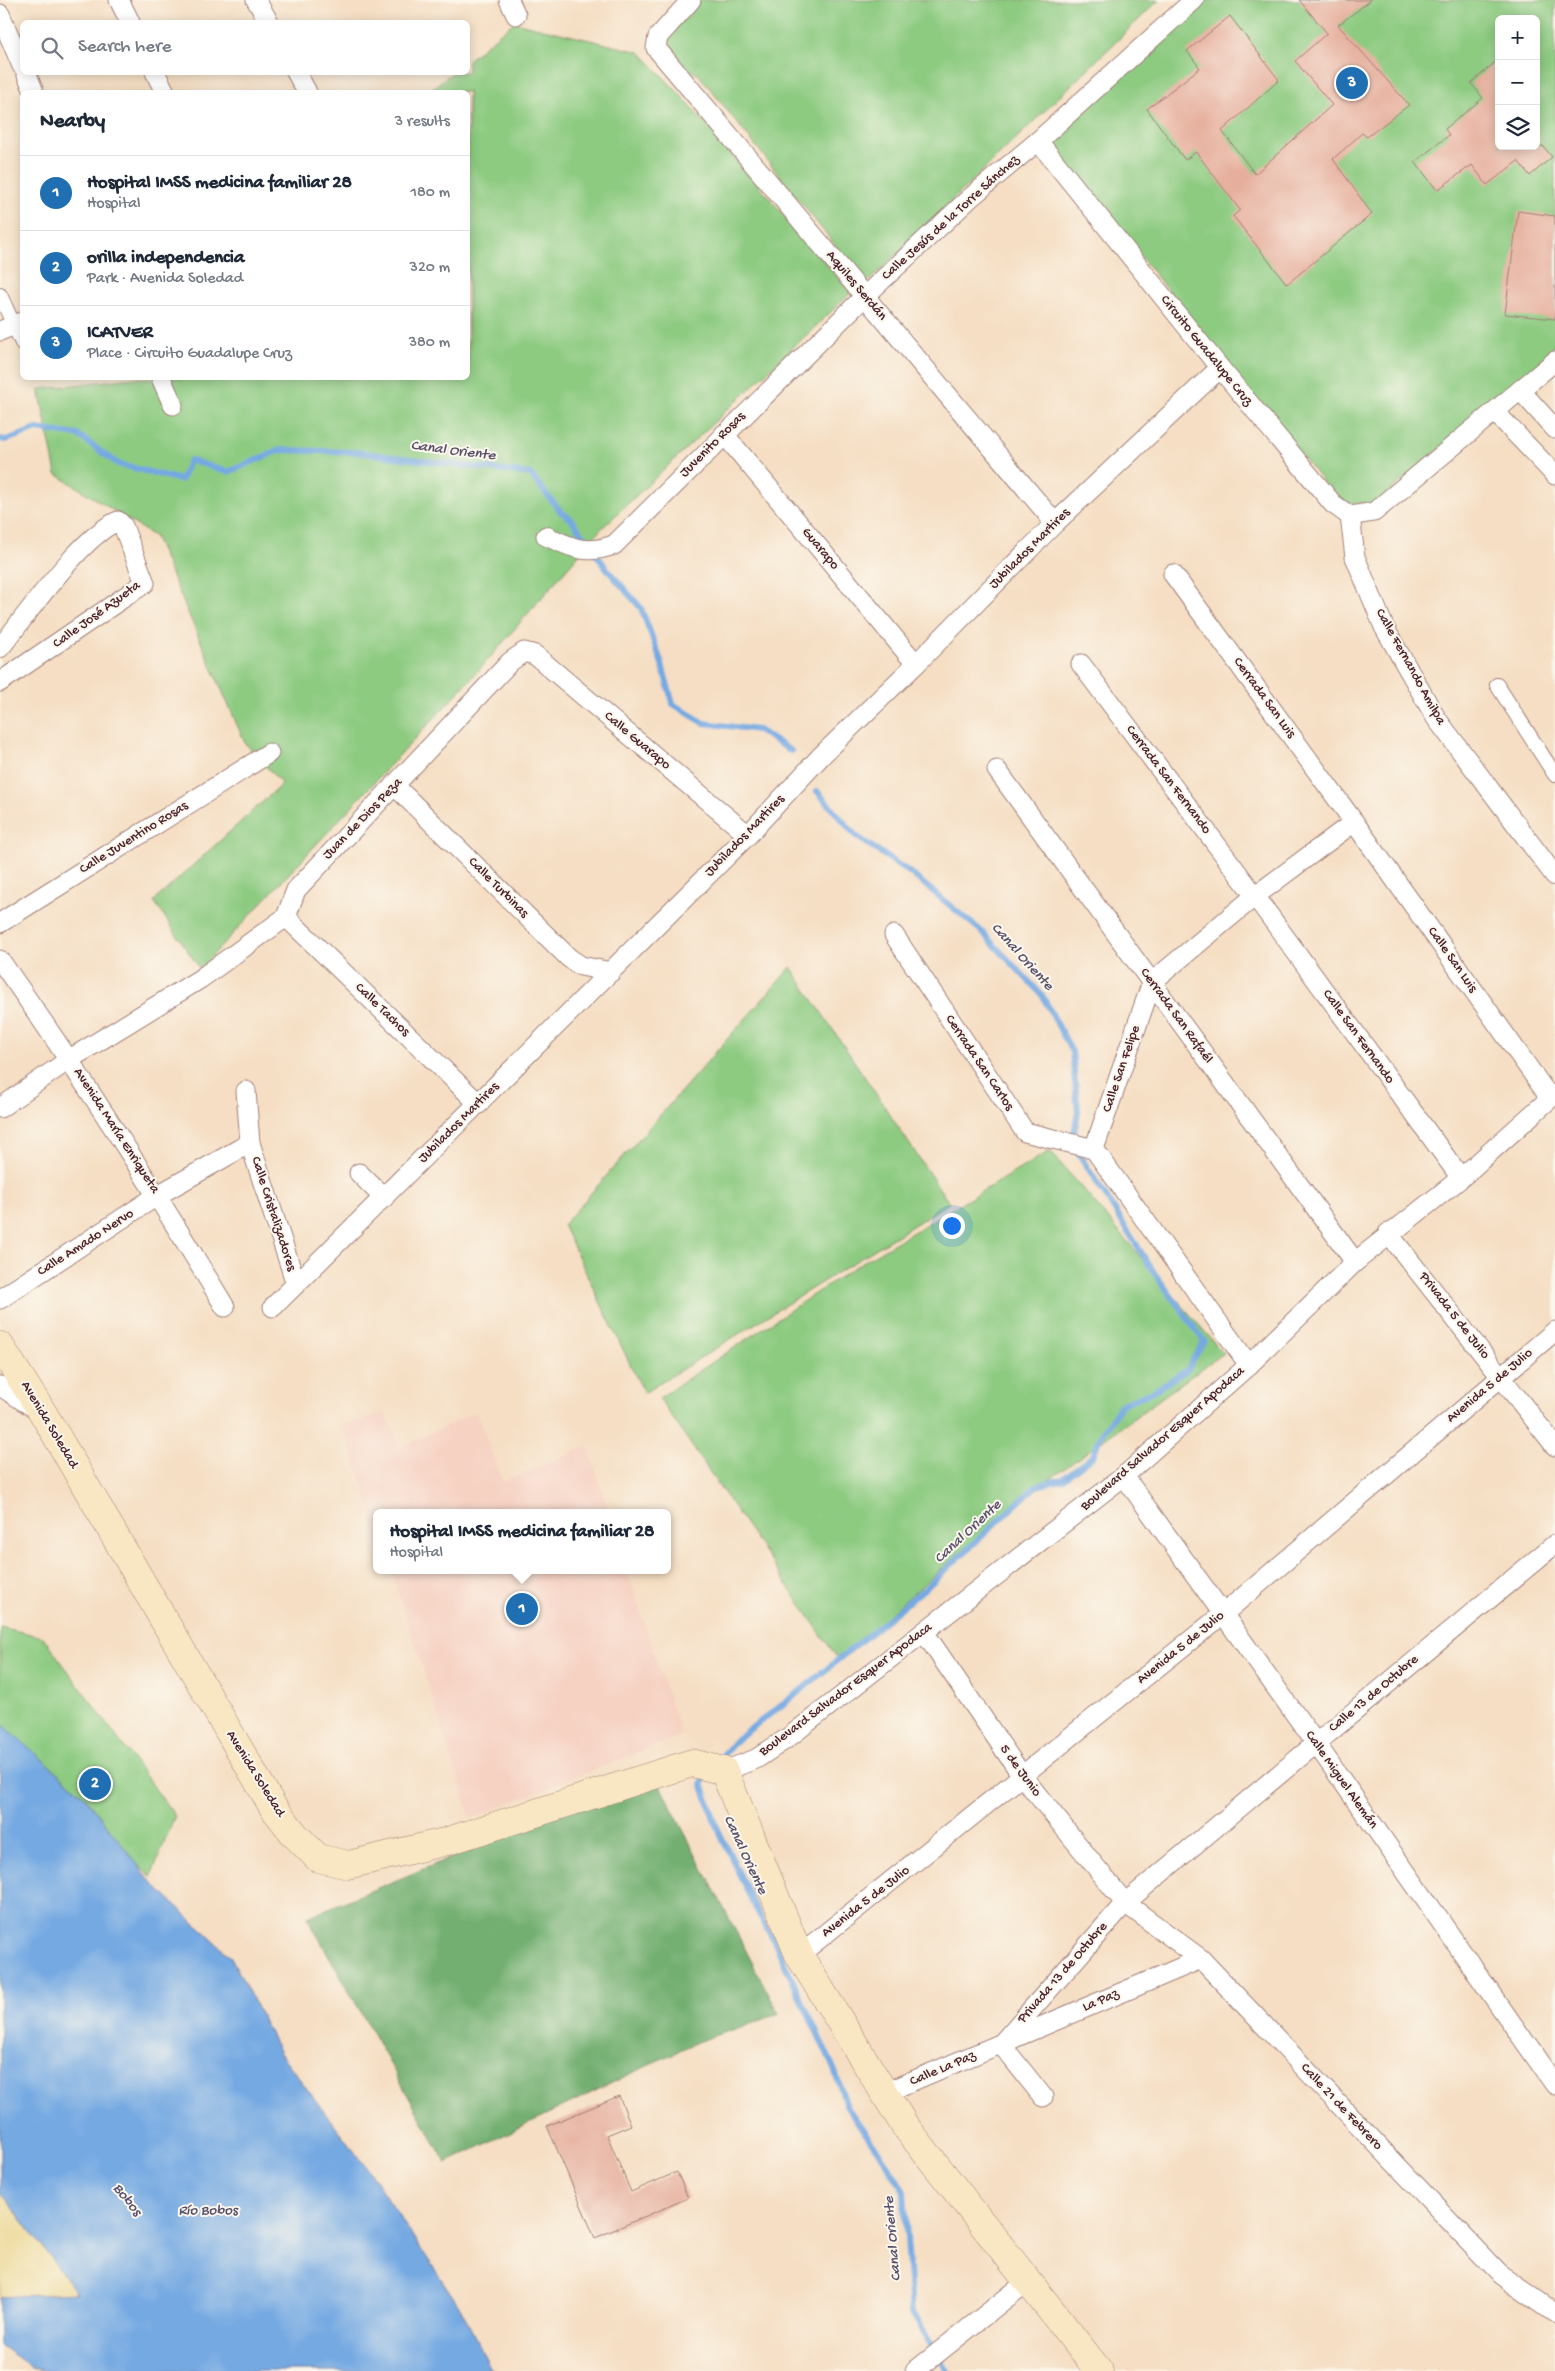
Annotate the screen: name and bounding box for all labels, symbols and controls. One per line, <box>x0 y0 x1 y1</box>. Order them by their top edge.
map controls <box>1495 15 1540 150</box>
button: + <box>1495 15 1540 60</box>
search box <box>20 20 470 75</box>
icon: search <box>38 34 66 62</box>
text: Search here <box>78 36 172 59</box>
button: − <box>1495 60 1540 105</box>
pin: 3 <box>1336 64 1368 102</box>
button: layers <box>1495 105 1540 150</box>
text: Nearby <box>40 110 105 135</box>
text: 3 results <box>395 113 450 132</box>
street label: Calle Jesús de la Torre Sánchez <box>879 151 1024 284</box>
text: Hospital IMSS medicina familiar 28 <box>87 172 352 195</box>
text: 1 <box>53 184 59 203</box>
text: 180 m <box>411 184 450 203</box>
text: Hospital <box>87 195 141 214</box>
text: orilla independencia <box>87 247 244 270</box>
street label: Aquiles Serdán <box>822 247 890 325</box>
text: 2 <box>52 259 60 278</box>
text: 320 m <box>410 259 450 278</box>
text: Park · Avenida Soledad <box>87 270 243 289</box>
street label: Circuito Guadalupe Cruz <box>1156 292 1256 411</box>
text: ICATVER <box>87 322 153 345</box>
text: 3 <box>52 334 60 353</box>
text: 380 m <box>409 334 450 353</box>
text: Place · Circuito Guadalupe Cruz <box>87 345 292 364</box>
street label: Juvenito Rosas <box>677 408 750 481</box>
water label: Canal Oriente <box>410 437 498 465</box>
street label: Jubilados Martires <box>986 504 1075 593</box>
street label: Guarapo <box>797 524 843 574</box>
street label: Calle José Azueta <box>50 577 145 652</box>
street label: Calle Fernando Amilpa <box>1371 606 1450 729</box>
street label: Cerrada San Luis <box>1229 654 1300 742</box>
street label: Calle Guarapo <box>600 708 674 774</box>
street label: Cerrada San Fernando <box>1122 722 1214 838</box>
street label: Juan de Dios Peza <box>320 774 407 863</box>
street label: Jubilados Martires <box>701 791 789 881</box>
street label: Calle Juventino Rosas <box>77 797 192 878</box>
street label: Calle Turbinas <box>464 854 533 923</box>
water label: Canal Oriente <box>987 919 1058 996</box>
street label: Calle San Luis <box>1423 924 1481 997</box>
street label: Cerrada San Rafaél <box>1136 965 1216 1067</box>
street label: Calle Tachos <box>351 980 414 1041</box>
street label: Calle San Fernando <box>1318 987 1398 1087</box>
street label: Cerrada San Carlos <box>941 1012 1018 1115</box>
street label: Calle San Felipe <box>1099 1023 1145 1115</box>
street label: Avenida María Enriqueta <box>69 1065 164 1198</box>
street label: Jubilados Martires <box>415 1078 504 1167</box>
street label: Calle Cristalizadores <box>247 1155 300 1274</box>
street label: Calle Amado Nervo <box>35 1205 137 1281</box>
your location <box>939 1213 965 1239</box>
street label: Privada 5 de Julio <box>1414 1268 1493 1363</box>
street label: Avenida 5 de Julio <box>1443 1345 1537 1427</box>
street label: Boulevard Salvador Esquer Apodaca <box>1077 1362 1249 1516</box>
street label: Avenida Soledad <box>16 1378 83 1473</box>
water label: Canal Oriente <box>931 1496 1006 1568</box>
popup <box>373 1509 671 1574</box>
text: Hospital IMSS medicina familiar 28 <box>389 1521 655 1544</box>
text: Hospital <box>389 1544 443 1563</box>
pin: 1 <box>506 1590 538 1628</box>
street label: Avenida 5 de Julio <box>1134 1608 1228 1688</box>
street label: Boulevard Salvador Esquer Apodaca <box>755 1619 937 1761</box>
street label: Calle 13 de Octubre <box>1326 1651 1423 1737</box>
street label: Avenida Soledad <box>222 1728 289 1822</box>
street label: Calle Miguel Alemán <box>1301 1728 1381 1833</box>
street label: 5 de Junio <box>995 1742 1045 1800</box>
pin: 2 <box>79 1765 111 1803</box>
water label: Canal Oriente <box>719 1813 772 1899</box>
street label: Avenida 5 de Julio <box>818 1862 914 1942</box>
street label: Privada 13 de Octubre <box>1014 1918 1112 2028</box>
street label: La Paz <box>1080 1985 1123 2016</box>
street label: Calle La Paz <box>907 2047 979 2090</box>
street label: Calle 21 de Febrero <box>1296 2060 1386 2154</box>
water label: Bobos <box>109 2180 146 2221</box>
water label: Canal Oriente <box>880 2195 906 2282</box>
water label: Río Bobos <box>178 2202 239 2220</box>

